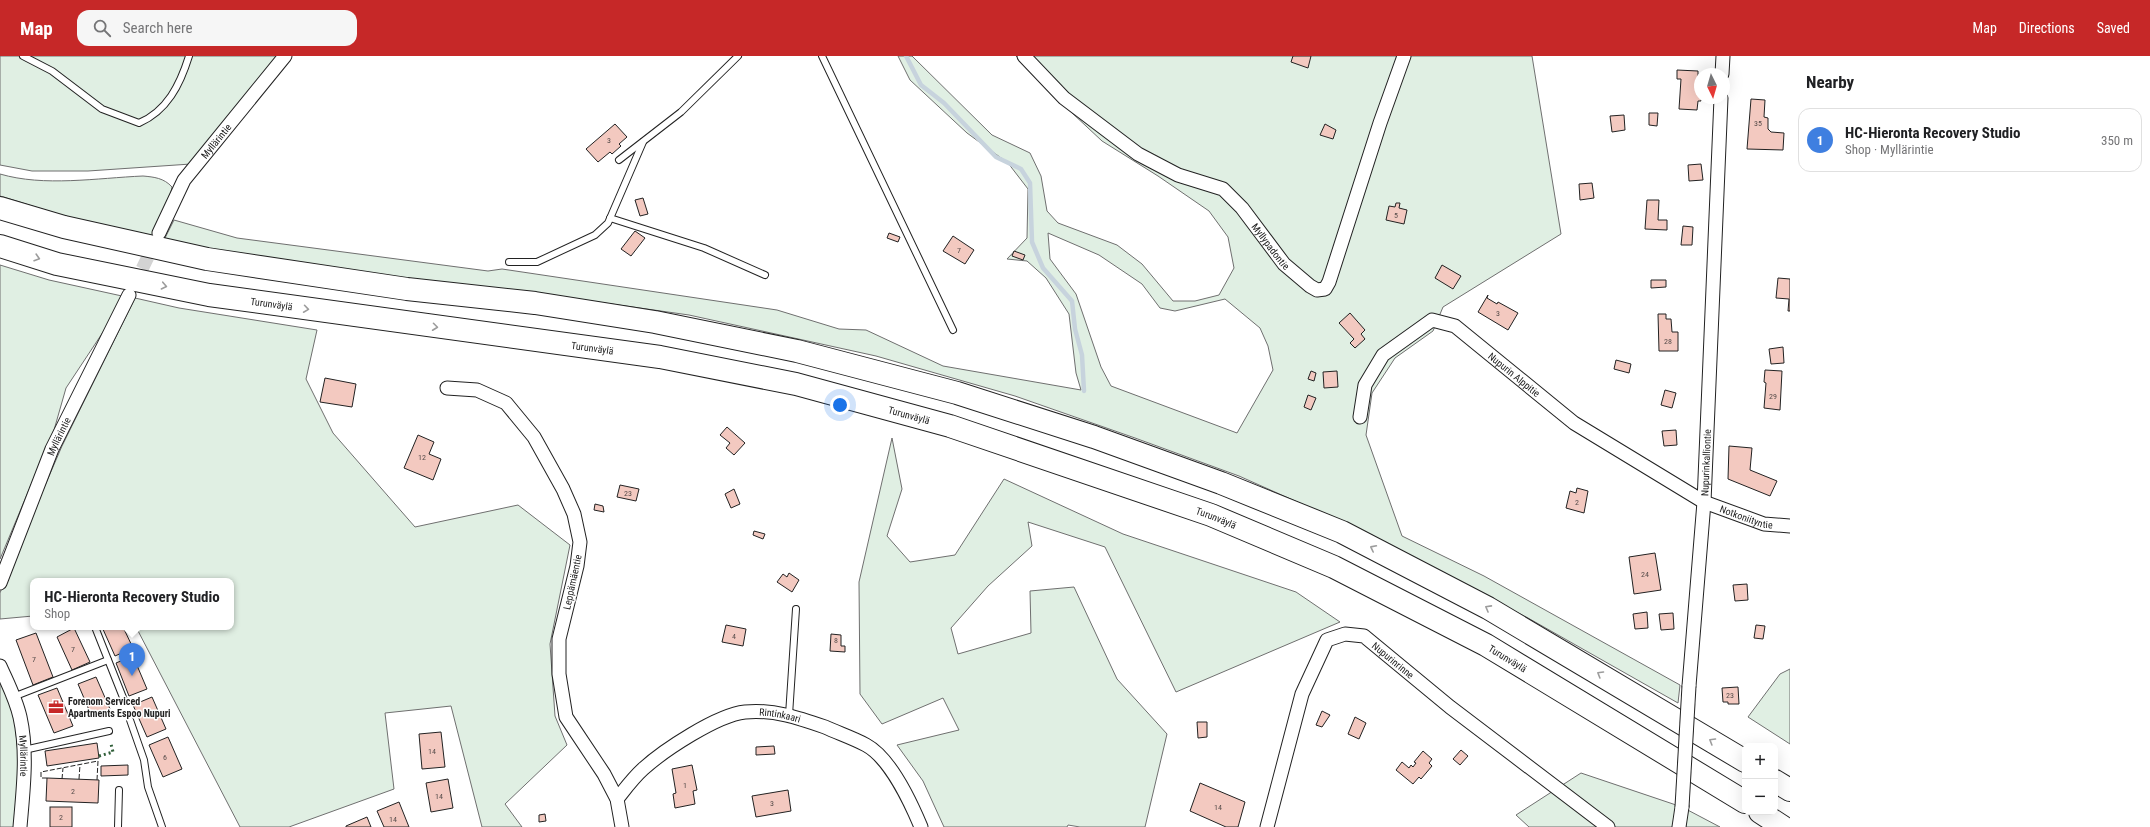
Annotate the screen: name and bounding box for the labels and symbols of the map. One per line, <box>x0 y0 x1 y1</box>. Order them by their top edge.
north arrow <box>1694 68 1730 104</box>
house number: 35 <box>1754 119 1762 128</box>
street label: Myllärintie <box>199 122 234 161</box>
house number: 3 <box>607 136 611 145</box>
house number: 5 <box>1394 211 1398 220</box>
street label: Myllypadontie <box>1250 221 1292 272</box>
house number: 7 <box>957 246 961 255</box>
one-way arrow <box>34 253 41 262</box>
one-way arrow <box>161 281 167 289</box>
street label: Turunväylä <box>250 296 293 312</box>
one-way arrow <box>303 304 309 313</box>
house number: 3 <box>1496 309 1500 318</box>
one-way arrow <box>432 322 438 331</box>
house number: 28 <box>1664 337 1672 346</box>
street label: Turunväylä <box>571 340 614 357</box>
street label: Nupurin Alppitie <box>1486 350 1542 399</box>
house number: 29 <box>1769 392 1777 401</box>
your location <box>830 395 850 415</box>
street label: Turunväylä <box>887 404 931 426</box>
street label: Myllärintie <box>45 415 73 457</box>
street label: Nupurinkalliontie <box>1699 429 1713 496</box>
house number: 12 <box>418 453 426 462</box>
house number: 23 <box>624 489 632 498</box>
house number: 2 <box>1575 498 1579 507</box>
street label: Notkoniityntie <box>1718 503 1773 531</box>
street label: Turunväylä <box>1194 505 1238 531</box>
one-way arrow <box>1370 545 1377 553</box>
street label: Leppämäentie <box>561 553 584 611</box>
house number: 24 <box>1641 570 1649 579</box>
one-way arrow <box>1485 606 1492 613</box>
house number: 4 <box>732 632 736 641</box>
house number: 8 <box>834 636 838 645</box>
street label: Nupurinrinne <box>1370 640 1416 681</box>
pin: 1 <box>119 643 145 676</box>
street label: Turunväylä <box>1486 643 1529 674</box>
house number: 7 <box>71 645 75 654</box>
house number: 7 <box>32 655 36 664</box>
one-way arrow <box>1597 672 1604 679</box>
house number: 23 <box>1726 691 1734 700</box>
place label: Forenom Serviced Apartments Espoo Nupuri <box>68 696 170 719</box>
office icon: Forenom Serviced Apartments Espoo Nupuri <box>47 698 65 716</box>
street label: Rintinkaari <box>759 706 802 725</box>
street label: Myllärintie <box>17 735 29 777</box>
one-way arrow <box>1709 738 1716 745</box>
house number: 14 <box>428 747 436 756</box>
house number: 6 <box>163 753 167 762</box>
house number: 1 <box>683 781 687 790</box>
house number: 2 <box>71 787 75 796</box>
house number: 14 <box>435 792 443 801</box>
house number: 3 <box>770 799 774 808</box>
house number: 14 <box>1214 803 1222 812</box>
house number: 2 <box>59 813 63 822</box>
house number: 14 <box>389 815 397 824</box>

